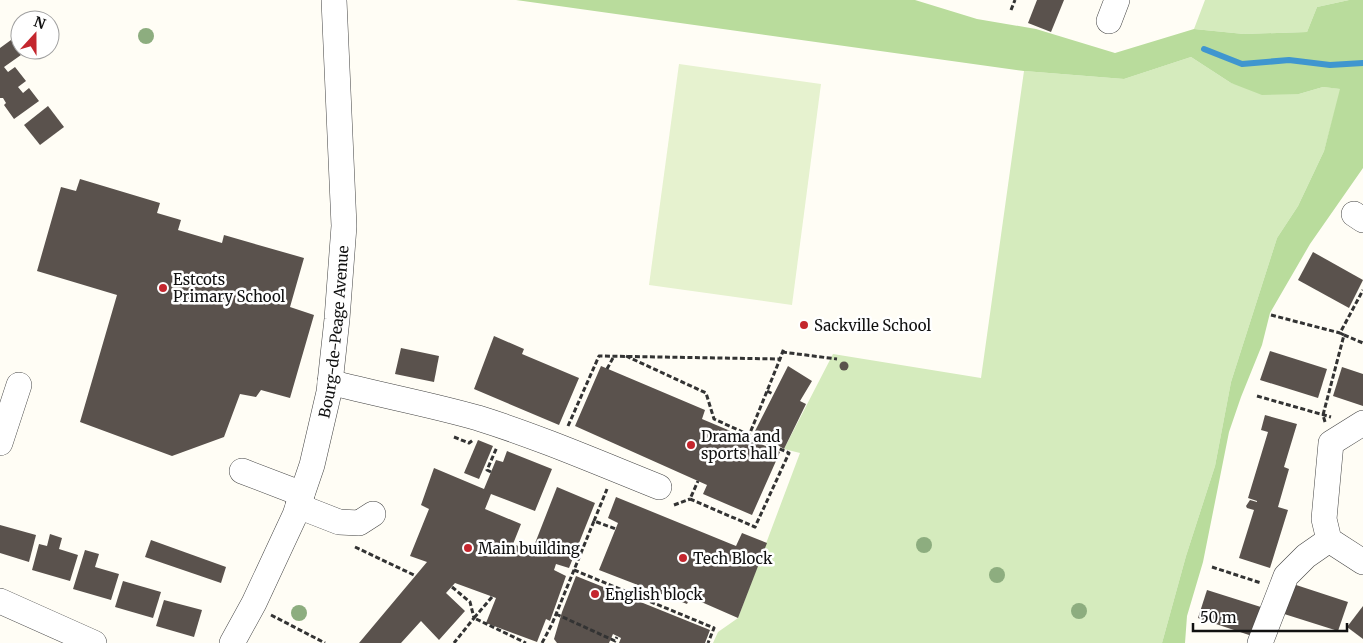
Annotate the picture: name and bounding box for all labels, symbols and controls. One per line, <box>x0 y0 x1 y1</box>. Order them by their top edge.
north arrow <box>10 10 60 60</box>
text: N <box>31 12 48 33</box>
street label: Bourg-de-Peage Avenue <box>314 245 352 420</box>
place label: Estcots Primary School <box>173 270 286 306</box>
marker: Estcots Primary School <box>157 282 169 294</box>
place label: Sackville School <box>814 316 931 335</box>
marker: Sackville School <box>798 319 810 331</box>
place label: Drama and sports hall <box>701 427 780 463</box>
marker: Drama and sports hall <box>685 439 697 451</box>
place label: Main building <box>478 539 580 558</box>
marker: Main building <box>462 542 474 554</box>
place label: Tech Block <box>693 549 773 568</box>
marker: Tech Block <box>677 552 689 564</box>
place label: English block <box>605 585 703 604</box>
marker: English block <box>589 588 601 600</box>
scale bar <box>1193 600 1347 632</box>
text: 50 m <box>1200 608 1237 627</box>

